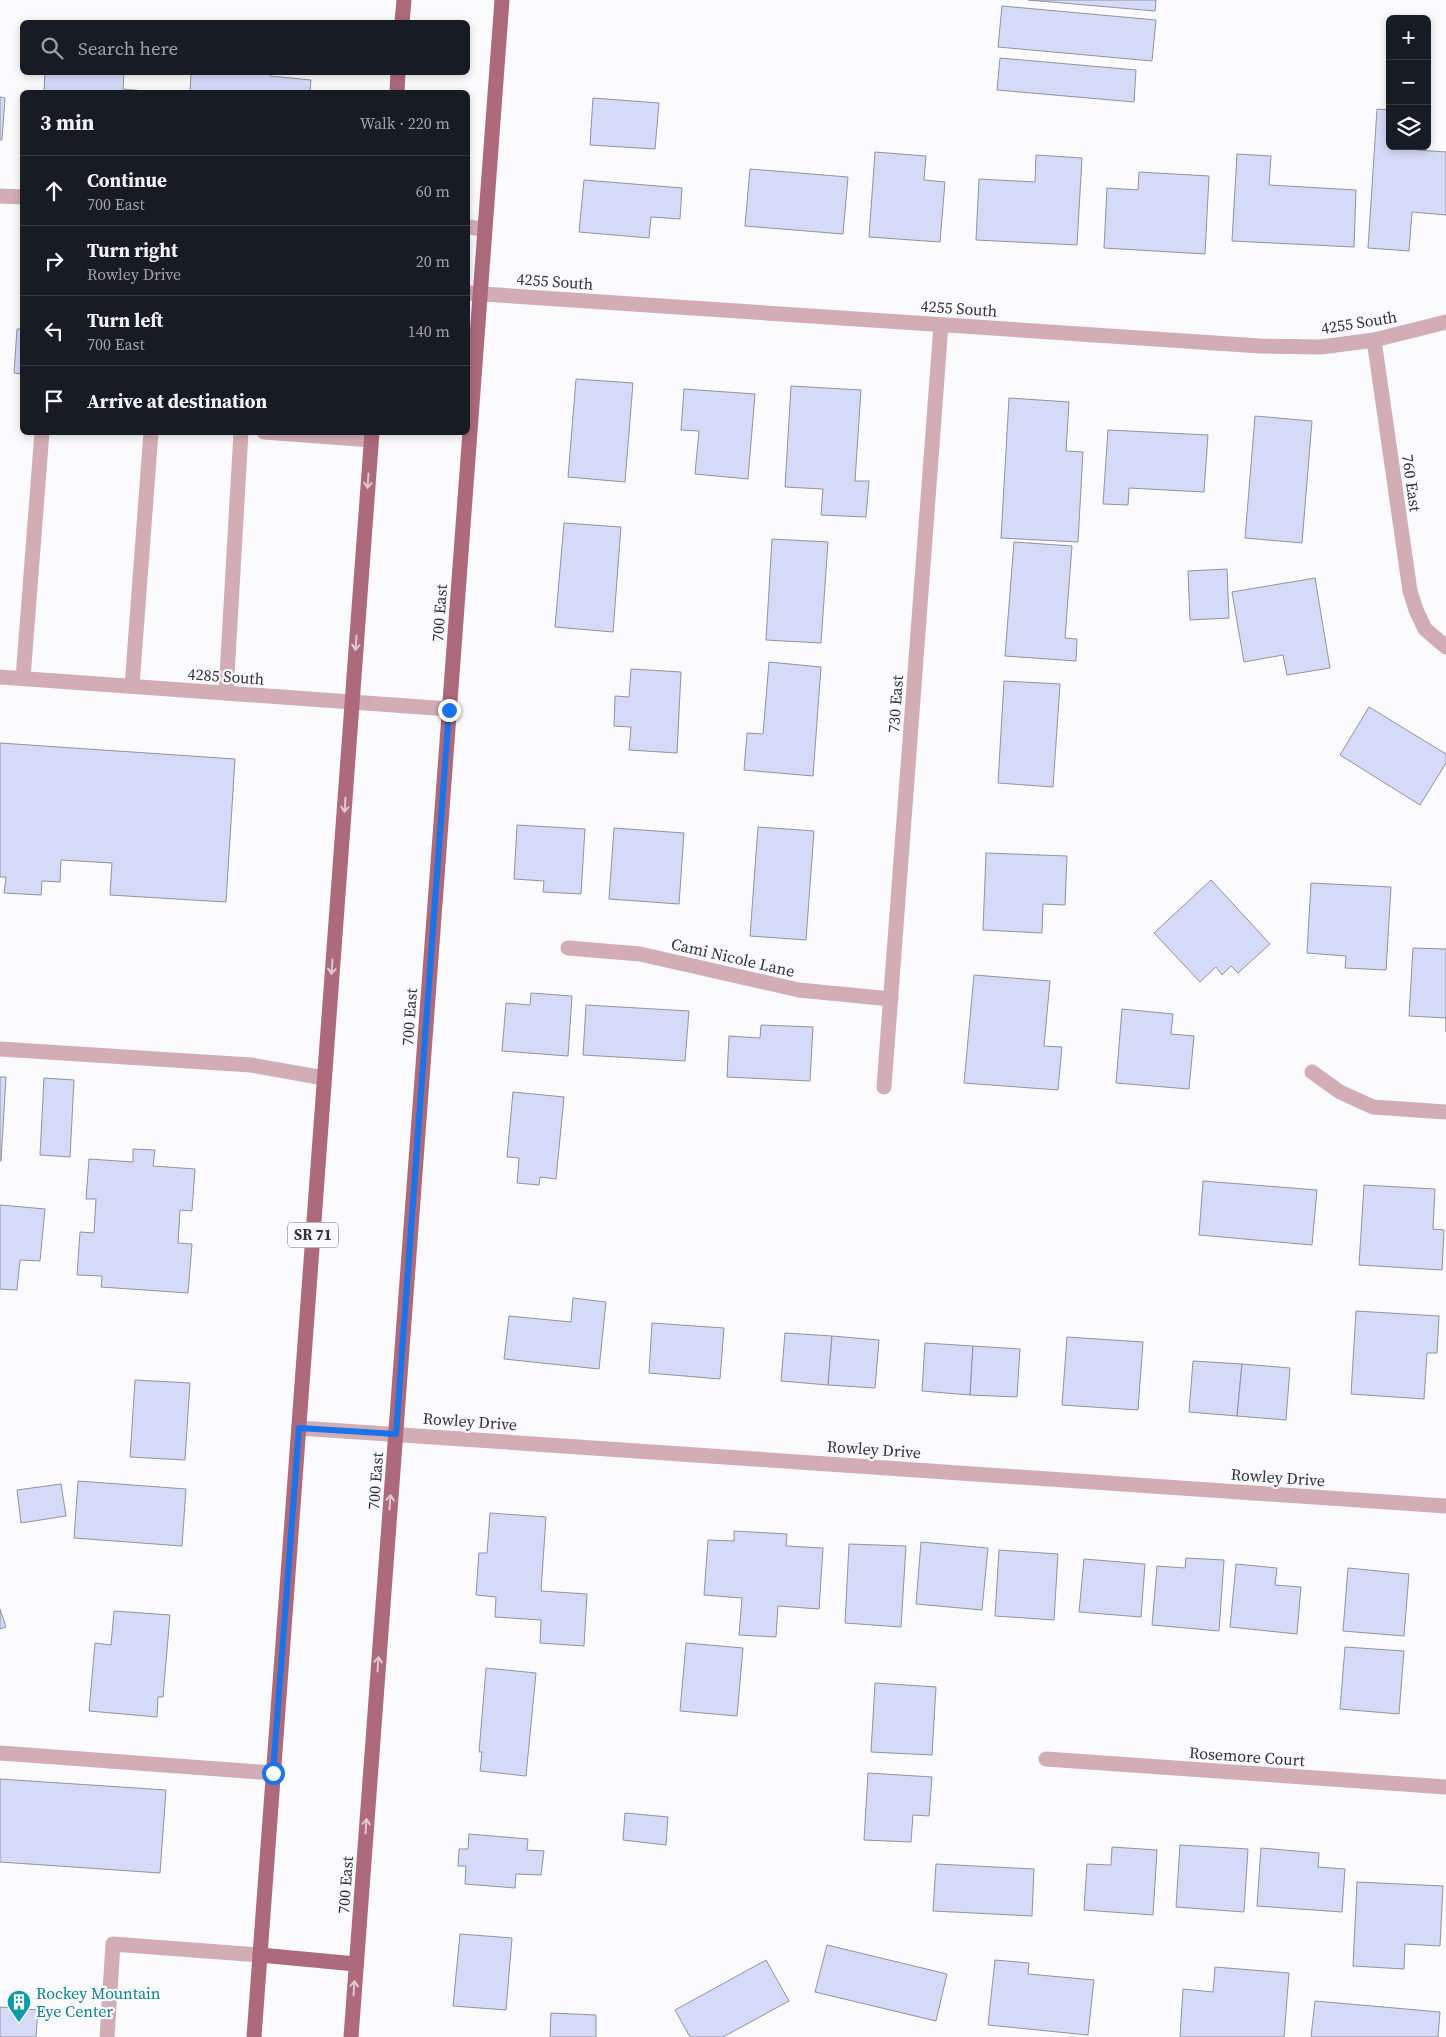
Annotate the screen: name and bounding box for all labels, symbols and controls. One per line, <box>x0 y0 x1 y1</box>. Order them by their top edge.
map controls <box>1386 15 1431 150</box>
button: + <box>1386 15 1431 60</box>
search box <box>20 20 470 75</box>
icon: search <box>38 34 66 62</box>
text: Search here <box>78 35 178 61</box>
button: − <box>1386 60 1431 105</box>
button: layers <box>1386 105 1431 150</box>
text: 3 min <box>40 108 95 137</box>
text: Walk · 220 m <box>360 112 450 134</box>
text: Continue <box>87 167 167 193</box>
icon: ahead <box>40 177 68 205</box>
text: 60 m <box>416 180 450 202</box>
text: 700 East <box>87 193 145 215</box>
text: Turn right <box>87 237 178 263</box>
icon: right <box>40 247 68 275</box>
text: 20 m <box>416 250 450 272</box>
text: Rowley Drive <box>87 263 181 285</box>
street label: 4255 South <box>516 267 594 295</box>
street label: 4255 South <box>920 294 998 322</box>
street label: 4255 South <box>1319 305 1399 339</box>
text: Turn left <box>87 307 163 333</box>
icon: left <box>40 317 68 345</box>
text: 140 m <box>408 320 450 342</box>
text: 700 East <box>87 333 145 355</box>
icon: arrive <box>40 387 68 415</box>
text: Arrive at destination <box>87 388 267 414</box>
street label: 760 East <box>1397 453 1427 514</box>
one-way arrow <box>363 473 373 489</box>
street label: 700 East <box>426 583 452 643</box>
one-way arrow <box>352 635 361 651</box>
street label: 4285 South <box>187 662 265 690</box>
street label: 730 East <box>882 674 908 734</box>
route end <box>438 699 461 722</box>
one-way arrow <box>340 797 349 813</box>
street label: Cami Nicole Lane <box>669 932 797 982</box>
one-way arrow <box>328 959 337 975</box>
street label: 700 East <box>396 987 422 1047</box>
road number: SR 71 <box>288 1222 338 1248</box>
street label: Rowley Drive <box>422 1407 518 1435</box>
street label: Rowley Drive <box>826 1435 922 1463</box>
street label: 700 East <box>362 1451 388 1511</box>
street label: Rowley Drive <box>1230 1463 1326 1491</box>
one-way arrow <box>386 1494 395 1510</box>
one-way arrow <box>374 1657 383 1673</box>
street label: Rosemore Court <box>1188 1741 1306 1771</box>
route start <box>262 1762 285 1785</box>
one-way arrow <box>362 1819 371 1835</box>
street label: 700 East <box>332 1855 358 1915</box>
one-way arrow <box>350 1981 359 1997</box>
place label: Rockey Mountain Eye Center <box>36 1982 161 2022</box>
building icon: Rockey Mountain Eye Center <box>6 1989 32 2023</box>

